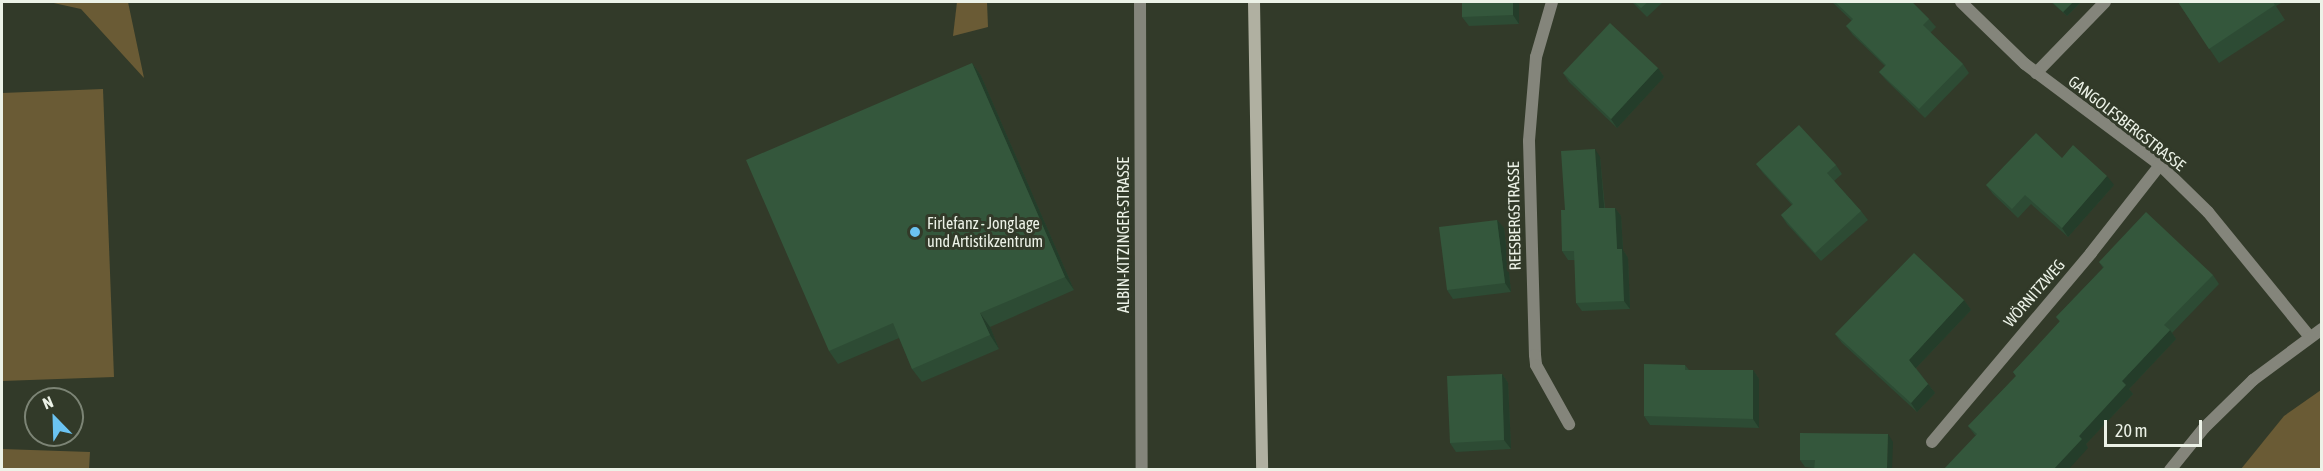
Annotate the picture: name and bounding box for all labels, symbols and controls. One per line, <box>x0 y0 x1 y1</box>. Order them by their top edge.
street label: GANGOLFSBERGSTRASSE <box>2065 71 2189 175</box>
street label: ALBIN-KITZINGER-STRASSE <box>1113 157 1133 313</box>
street label: REESBERGSTRASSE <box>1503 161 1525 271</box>
place label: Firlefanz - Jonglage und Artistikzentrum <box>927 213 1043 251</box>
marker: Firlefanz - Jonglage und Artistikzentrum <box>908 225 922 239</box>
street label: WÖRNITZWEG <box>1999 255 2069 331</box>
north arrow <box>24 387 84 447</box>
text: N <box>40 392 56 412</box>
scale bar <box>2107 408 2204 446</box>
text: 20 m <box>2115 420 2147 441</box>

